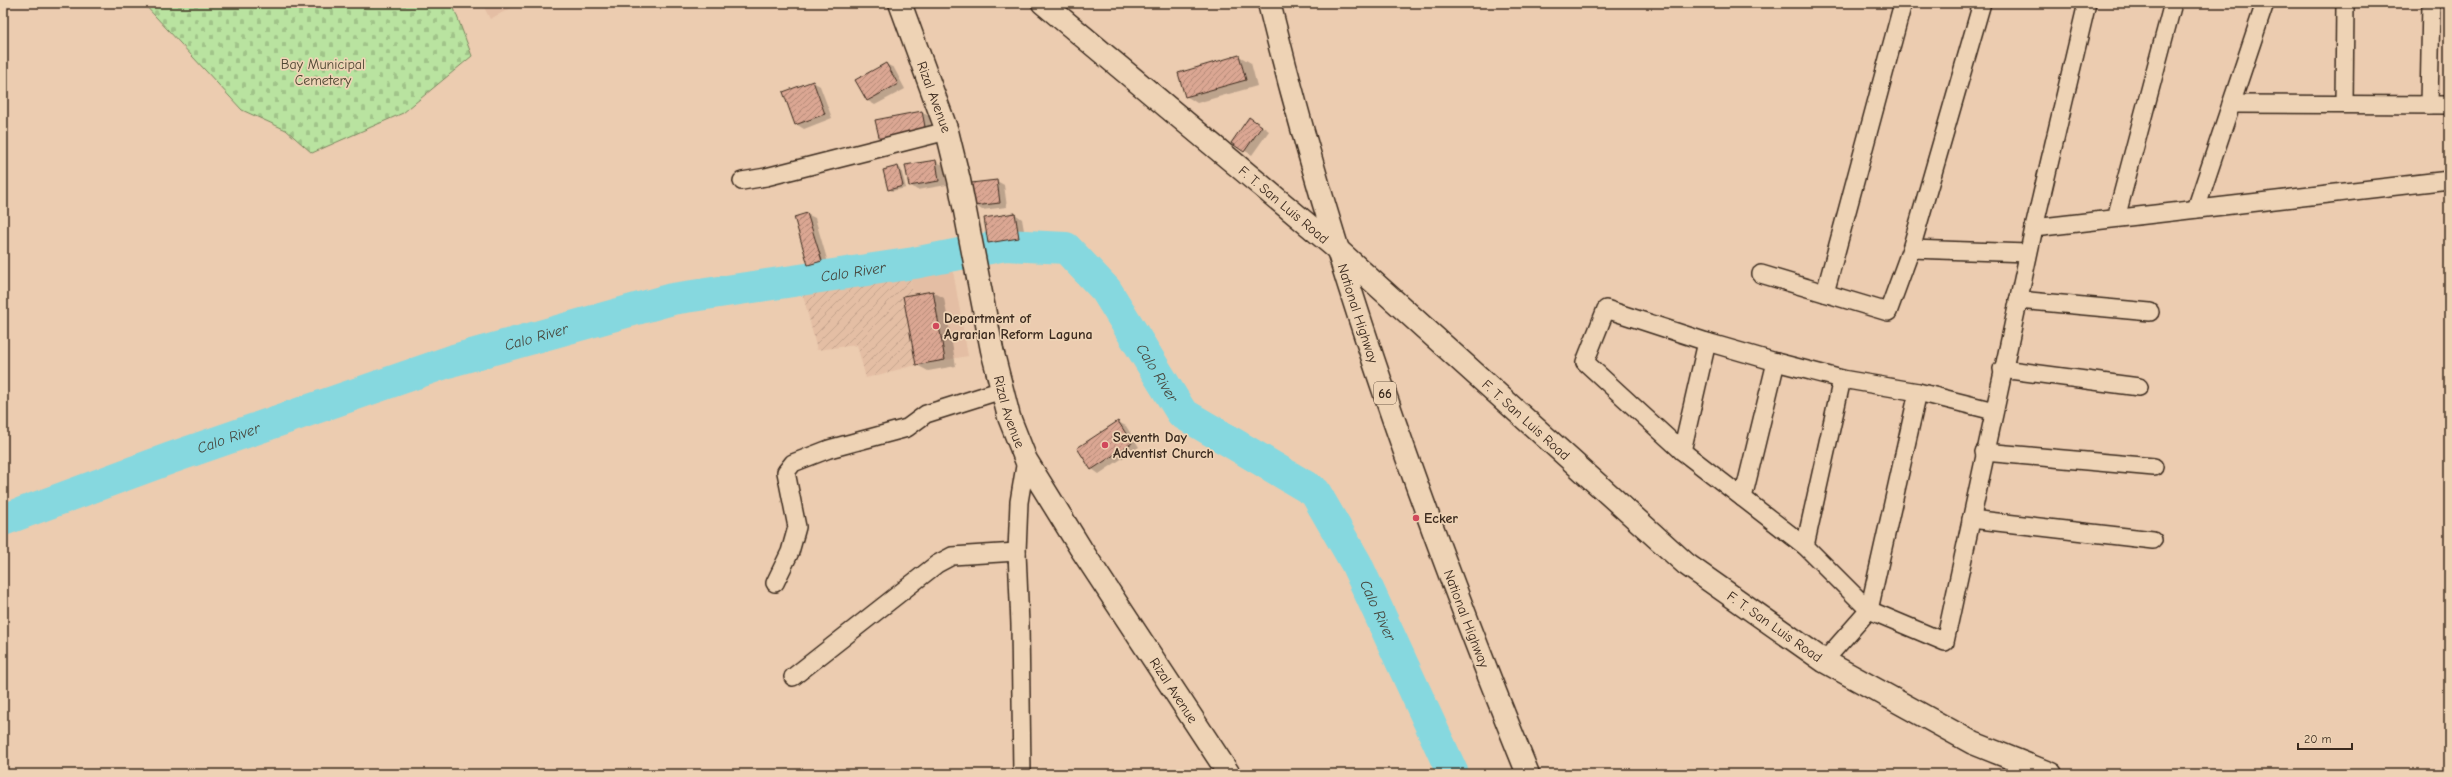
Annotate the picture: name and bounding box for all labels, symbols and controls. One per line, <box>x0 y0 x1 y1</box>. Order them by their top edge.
park label: Bay Municipal Cemetery <box>281 56 365 89</box>
street label: Rizal Avenue <box>913 59 955 135</box>
street label: F. T. San Luis Road <box>1235 162 1332 248</box>
water label: Calo River <box>819 258 888 286</box>
street label: National Highway <box>1334 262 1382 366</box>
place label: Department of Agrarian Reform Laguna <box>944 310 1093 343</box>
water label: Calo River <box>502 319 571 354</box>
marker: Department of Agrarian Reform Laguna <box>931 321 941 331</box>
water label: Calo River <box>1132 340 1183 406</box>
street label: Rizal Avenue <box>990 374 1028 450</box>
street label: F. T. San Luis Road <box>1478 376 1573 464</box>
road number: 66 <box>1374 382 1396 404</box>
water label: Calo River <box>195 419 263 457</box>
place label: Seventh Day Adventist Church <box>1113 429 1214 462</box>
marker: Seventh Day Adventist Church <box>1100 440 1110 450</box>
place label: Ecker <box>1424 510 1458 527</box>
marker: Ecker <box>1411 513 1421 523</box>
street label: National Highway <box>1440 567 1493 671</box>
water label: Calo River <box>1356 577 1400 645</box>
street label: F. T. San Luis Road <box>1724 588 1825 666</box>
street label: Rizal Avenue <box>1146 655 1201 726</box>
scale bar <box>2298 725 2352 751</box>
text: 20 m <box>2304 732 2332 746</box>

